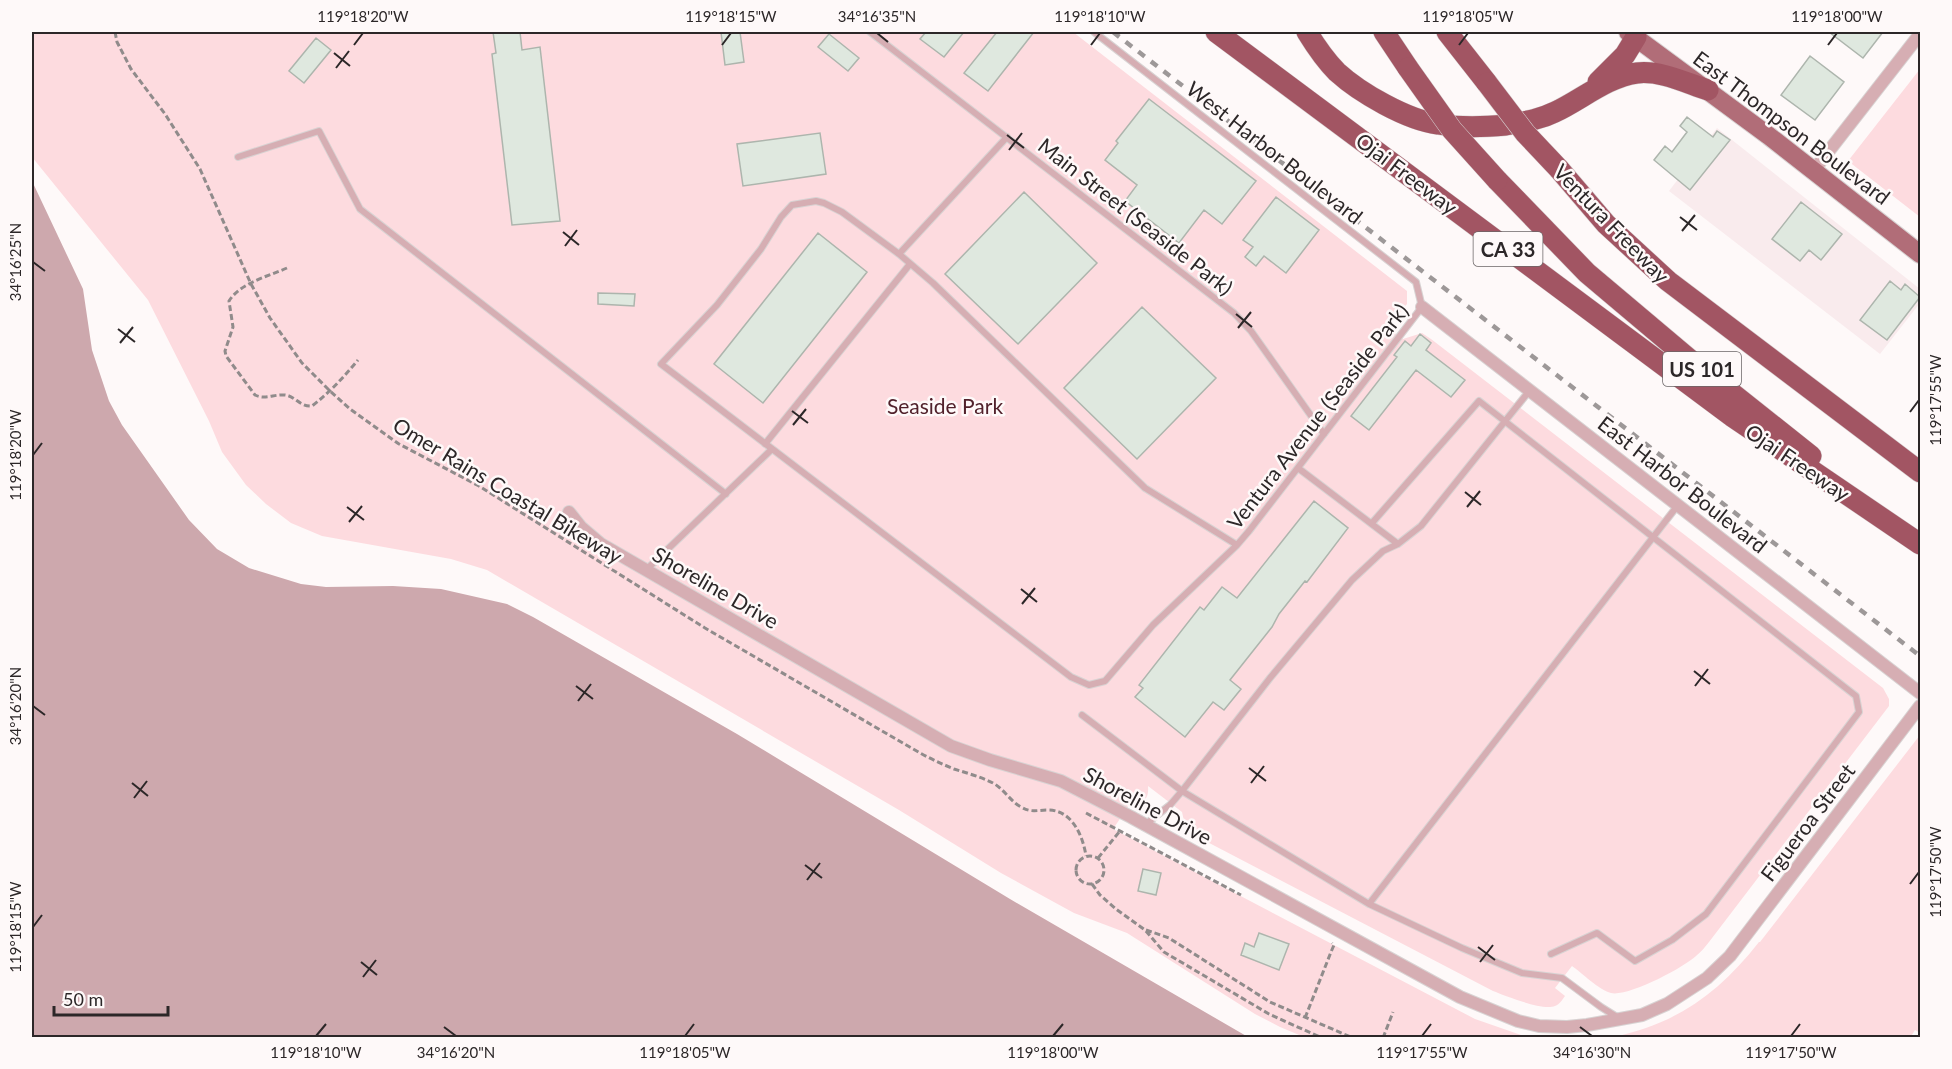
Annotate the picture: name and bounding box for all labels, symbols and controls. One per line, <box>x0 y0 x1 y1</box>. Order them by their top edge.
text: 119°18'20"W <box>317 7 409 25</box>
text: 119°18'15"W <box>685 7 777 25</box>
text: 34°16'35"N <box>838 7 916 25</box>
text: 119°18'10"W <box>1054 7 1146 25</box>
text: 119°18'05"W <box>1422 7 1514 25</box>
text: 119°18'00"W <box>1791 7 1883 25</box>
street label: East Thompson Boulevard <box>1689 45 1895 209</box>
street label: West Harbor Boulevard <box>1182 75 1368 229</box>
street label: Ojai Freeway <box>1352 127 1463 219</box>
street label: Main Street (Seaside Park) <box>1034 132 1238 300</box>
street label: Ventura Freeway <box>1549 158 1675 288</box>
text: 34°16'25"N <box>6 223 24 301</box>
road number: CA 33 <box>1474 232 1543 266</box>
street label: Ventura Avenue (Seaside Park) <box>1221 298 1413 534</box>
road number: US 101 <box>1663 352 1741 386</box>
text: 119°17'55"W <box>1926 354 1944 446</box>
park label: Seaside Park <box>887 393 1003 418</box>
text: 119°18'20"W <box>6 409 24 501</box>
street label: East Harbor Boulevard <box>1594 410 1772 558</box>
street label: Omer Rains Coastal Bikeway <box>389 412 627 568</box>
street label: Ojai Freeway <box>1741 418 1855 506</box>
street label: Shoreline Drive <box>649 541 783 633</box>
text: 34°16'20"N <box>6 667 24 745</box>
street label: Figueroa Street <box>1755 758 1860 886</box>
street label: Shoreline Drive <box>1080 761 1216 849</box>
text: 119°17'50"W <box>1926 826 1944 918</box>
text: 119°18'15"W <box>6 881 24 973</box>
scale bar <box>54 979 168 1017</box>
text: 50 m <box>63 988 103 1010</box>
text: 119°18'10"W <box>270 1043 362 1061</box>
text: 34°16'20"N <box>417 1043 495 1061</box>
text: 119°18'05"W <box>639 1043 731 1061</box>
text: 119°18'00"W <box>1007 1043 1099 1061</box>
text: 119°17'55"W <box>1376 1043 1468 1061</box>
text: 34°16'30"N <box>1553 1043 1631 1061</box>
text: 119°17'50"W <box>1745 1043 1837 1061</box>

